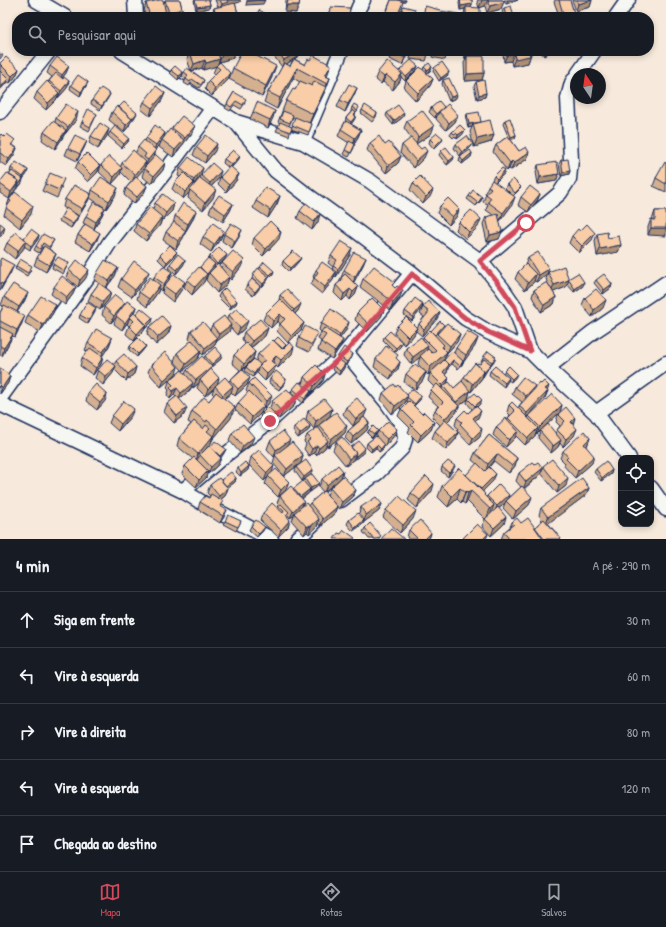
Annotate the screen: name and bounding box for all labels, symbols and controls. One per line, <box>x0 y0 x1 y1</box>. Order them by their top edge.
search box <box>12 12 654 56</box>
icon: search <box>26 23 48 45</box>
text: Pesquisar aqui <box>58 24 136 45</box>
north arrow <box>570 68 606 104</box>
route start <box>517 214 535 232</box>
route end <box>261 412 279 430</box>
map controls <box>618 455 654 527</box>
button: locate <box>618 455 654 491</box>
button: layers <box>618 491 654 527</box>
text: 4 min <box>16 554 49 577</box>
text: A pé · 290 m <box>593 556 650 574</box>
icon: ahead <box>16 609 38 631</box>
text: Siga em frente <box>54 609 135 630</box>
text: 30 m <box>627 611 650 629</box>
icon: left <box>16 665 38 687</box>
text: Vire à esquerda <box>54 665 138 686</box>
text: 60 m <box>627 667 650 685</box>
icon: right <box>16 721 38 743</box>
text: Vire à direita <box>54 721 126 742</box>
text: 80 m <box>627 723 650 741</box>
icon: left <box>16 777 38 799</box>
text: Vire à esquerda <box>54 777 138 798</box>
text: 120 m <box>622 779 650 797</box>
icon: arrive <box>16 833 38 855</box>
text: Chegada ao destino <box>54 833 157 854</box>
tab: Mapa <box>99 881 121 919</box>
tab: Rotas <box>320 881 342 919</box>
tab: Salvos <box>541 881 567 919</box>

